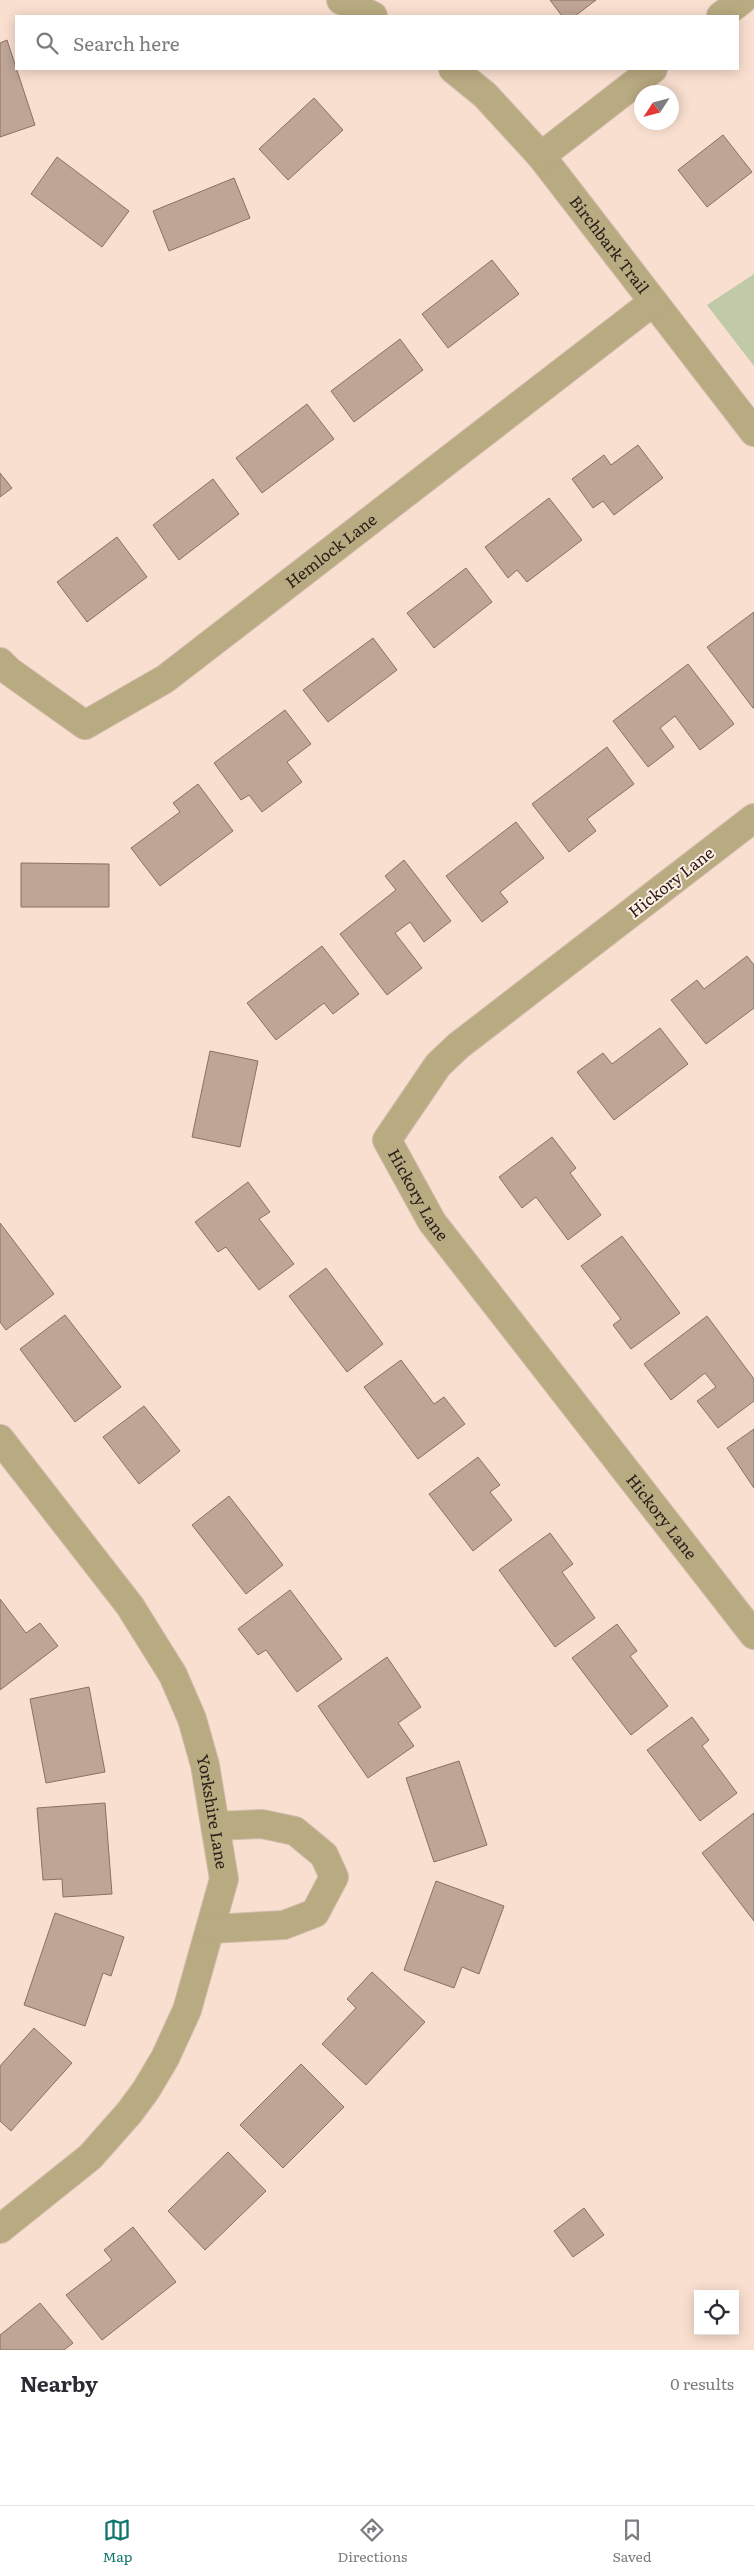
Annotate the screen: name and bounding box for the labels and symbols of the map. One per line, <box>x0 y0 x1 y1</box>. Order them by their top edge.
north arrow <box>634 85 679 130</box>
street label: Birchbark Trail <box>565 190 656 298</box>
street label: Hemlock Lane <box>280 507 381 593</box>
street label: Hickory Lane <box>622 840 718 922</box>
street label: Hickory Lane <box>383 1144 455 1245</box>
street label: Hickory Lane <box>621 1468 704 1564</box>
street label: Yorkshire Lane <box>192 1751 235 1871</box>

